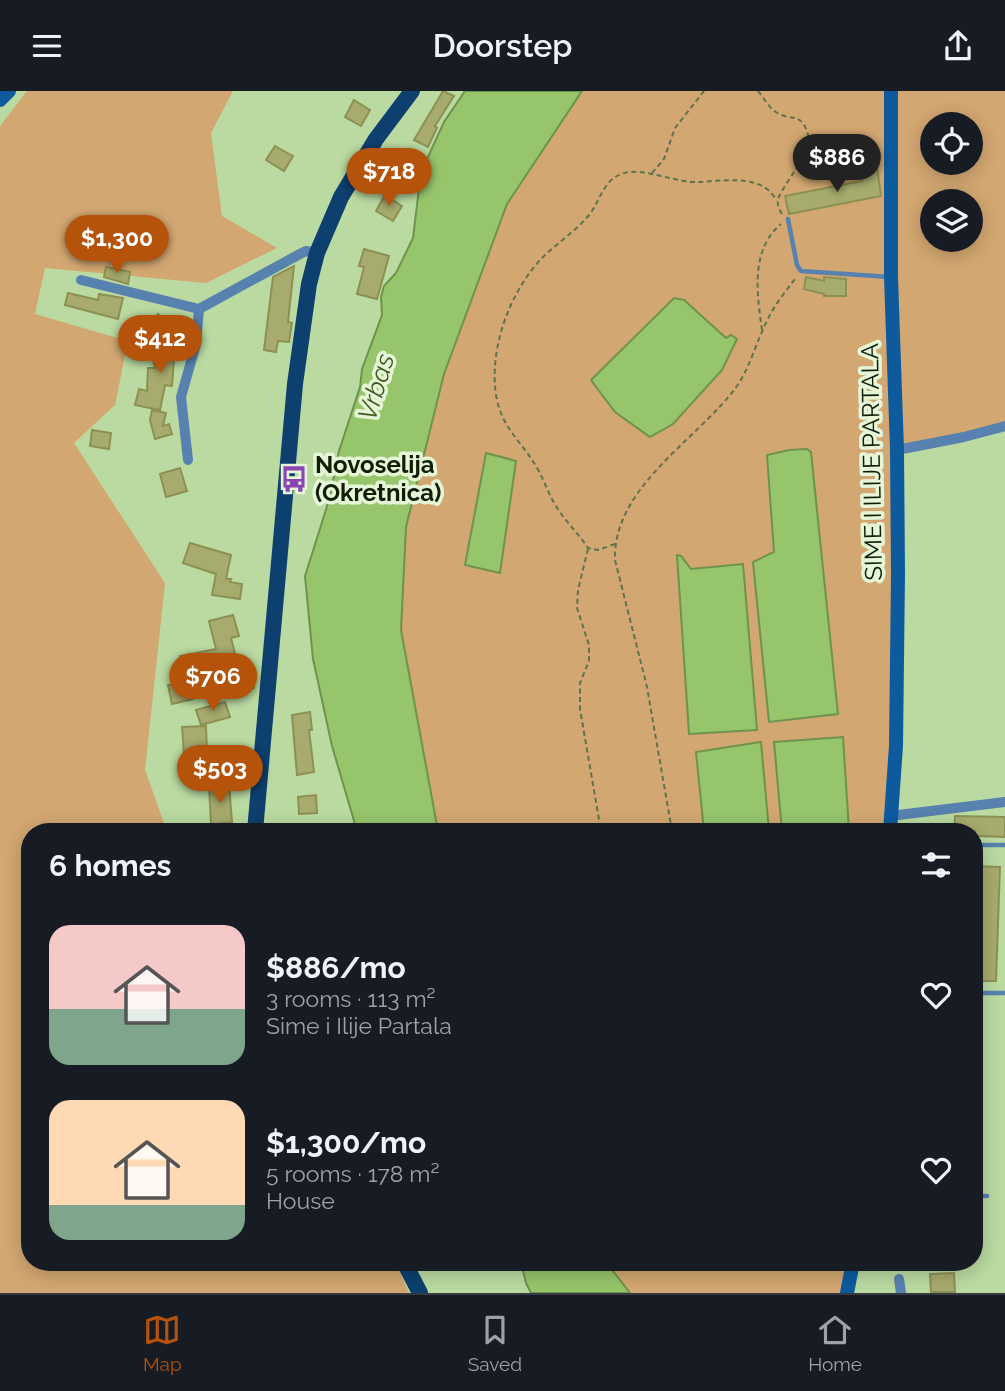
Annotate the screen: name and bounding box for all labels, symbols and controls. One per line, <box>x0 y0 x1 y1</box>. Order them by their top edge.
icon: menu <box>28 27 66 65</box>
text: Doorstep <box>433 27 572 64</box>
icon: share <box>939 27 977 65</box>
map controls <box>920 112 983 252</box>
button: locate <box>920 112 983 175</box>
pin: $886 <box>796 134 878 194</box>
text: $886 <box>809 143 865 170</box>
pin: $718 <box>348 149 430 208</box>
text: $718 <box>363 157 415 184</box>
button: layers <box>920 189 983 252</box>
pin: $1,300 <box>60 215 174 275</box>
text: $1,300 <box>81 224 153 251</box>
pin: $412 <box>119 315 201 375</box>
text: $412 <box>134 324 186 351</box>
street label: SIME I ILIJE PARTALA <box>855 343 888 581</box>
water label: Vrbas <box>352 350 400 424</box>
place label: Novoselija (Okretnica) <box>315 450 441 507</box>
bus stop icon: Novoselija (Okretnica) <box>279 464 309 494</box>
pin: $706 <box>172 653 254 713</box>
text: $706 <box>185 662 241 689</box>
pin: $503 <box>179 745 261 805</box>
text: $503 <box>193 754 247 781</box>
icon: filters <box>917 846 955 884</box>
text: 6 homes <box>49 848 171 883</box>
text: $886/mo <box>266 950 406 985</box>
icon: home <box>105 953 189 1037</box>
icon: heart <box>917 976 955 1014</box>
text: 3 rooms · 113 m² <box>266 985 435 1012</box>
text: Sime i Ilije Partala <box>266 1012 452 1039</box>
text: $1,300/mo <box>266 1125 426 1160</box>
icon: home <box>105 1128 189 1212</box>
icon: heart <box>917 1151 955 1189</box>
text: 5 rooms · 178 m² <box>266 1160 439 1187</box>
text: House <box>266 1187 335 1214</box>
tab: Map <box>143 1311 182 1375</box>
tab: Saved <box>468 1311 522 1375</box>
tab: Home <box>808 1311 862 1375</box>

